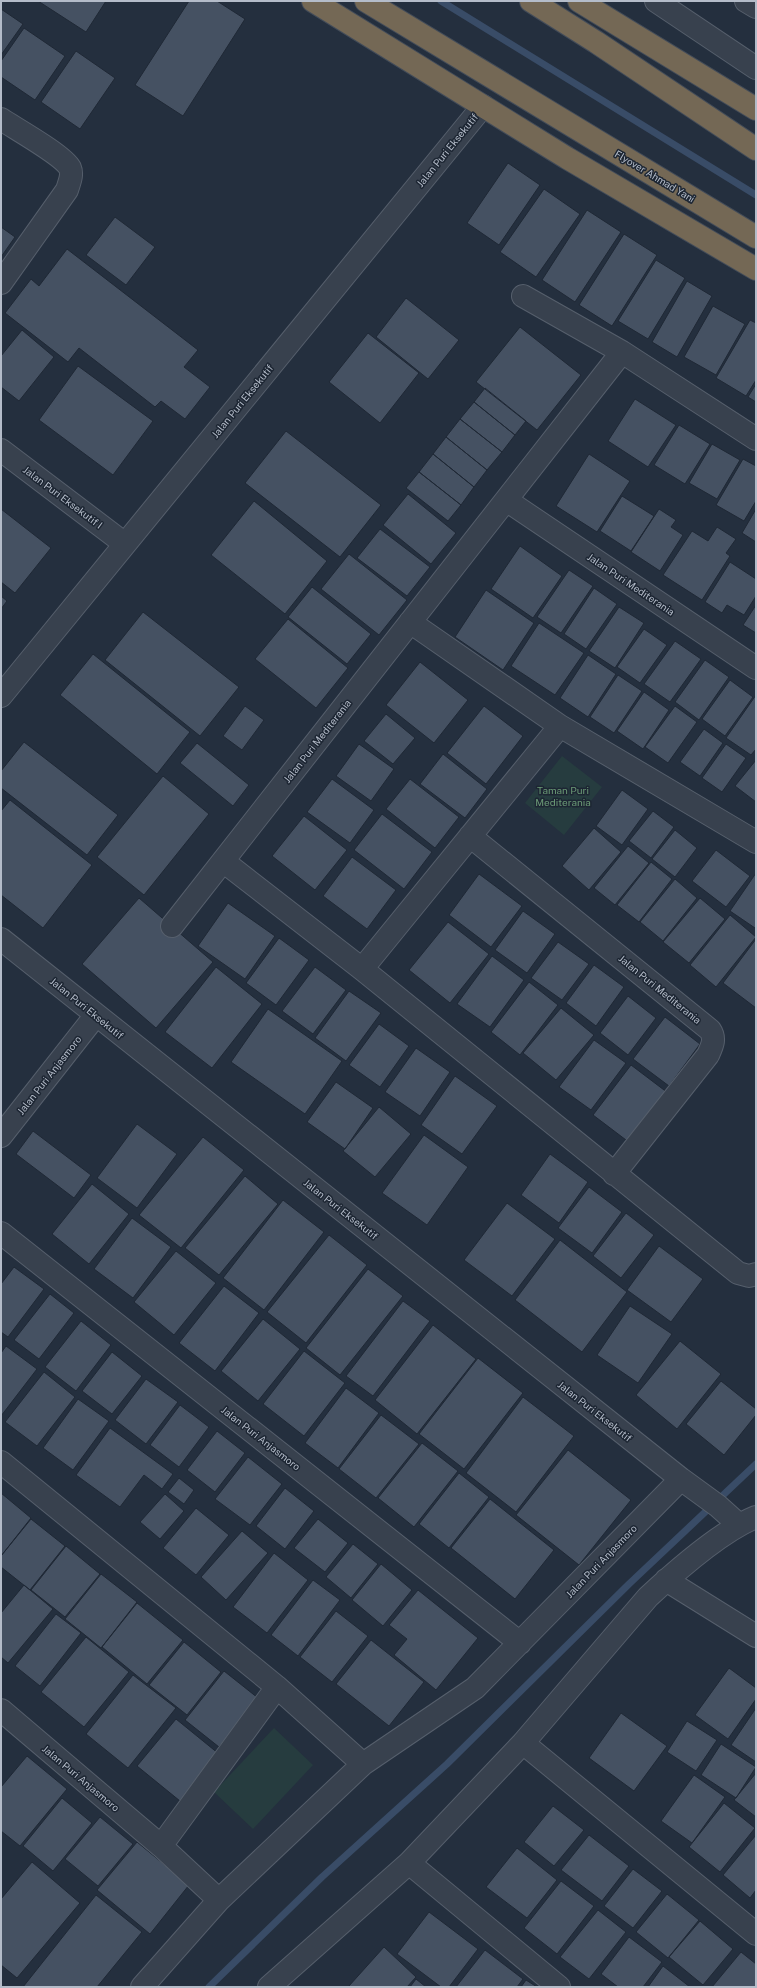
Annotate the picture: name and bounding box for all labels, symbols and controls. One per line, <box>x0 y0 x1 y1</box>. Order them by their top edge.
street label: Jalan Puri Eksekutif <box>414 111 480 189</box>
street label: Flyover Ahmad Yani <box>613 147 697 205</box>
street label: Jalan Puri Eksekutif <box>209 362 275 440</box>
street label: Jalan Puri Eksekutif I <box>21 463 105 531</box>
street label: Jalan Puri Mediterania <box>585 550 677 618</box>
street label: Jalan Puri Mediterania <box>281 697 353 785</box>
park label: Taman Puri Mediterania <box>535 784 591 808</box>
street label: Jalan Puri Mediterania <box>616 952 704 1026</box>
street label: Jalan Puri Eksekutif <box>48 975 126 1041</box>
street label: Jalan Puri Anjasmoro <box>14 1033 84 1117</box>
street label: Jalan Puri Eksekutif <box>301 1176 381 1242</box>
street label: Jalan Puri Eksekutif <box>555 1378 635 1444</box>
street label: Jalan Puri Anjasmoro <box>219 1403 303 1473</box>
street label: Jalan Puri Anjasmoro <box>563 1522 639 1600</box>
street label: Jalan Puri Anjasmoro <box>40 1742 122 1814</box>

